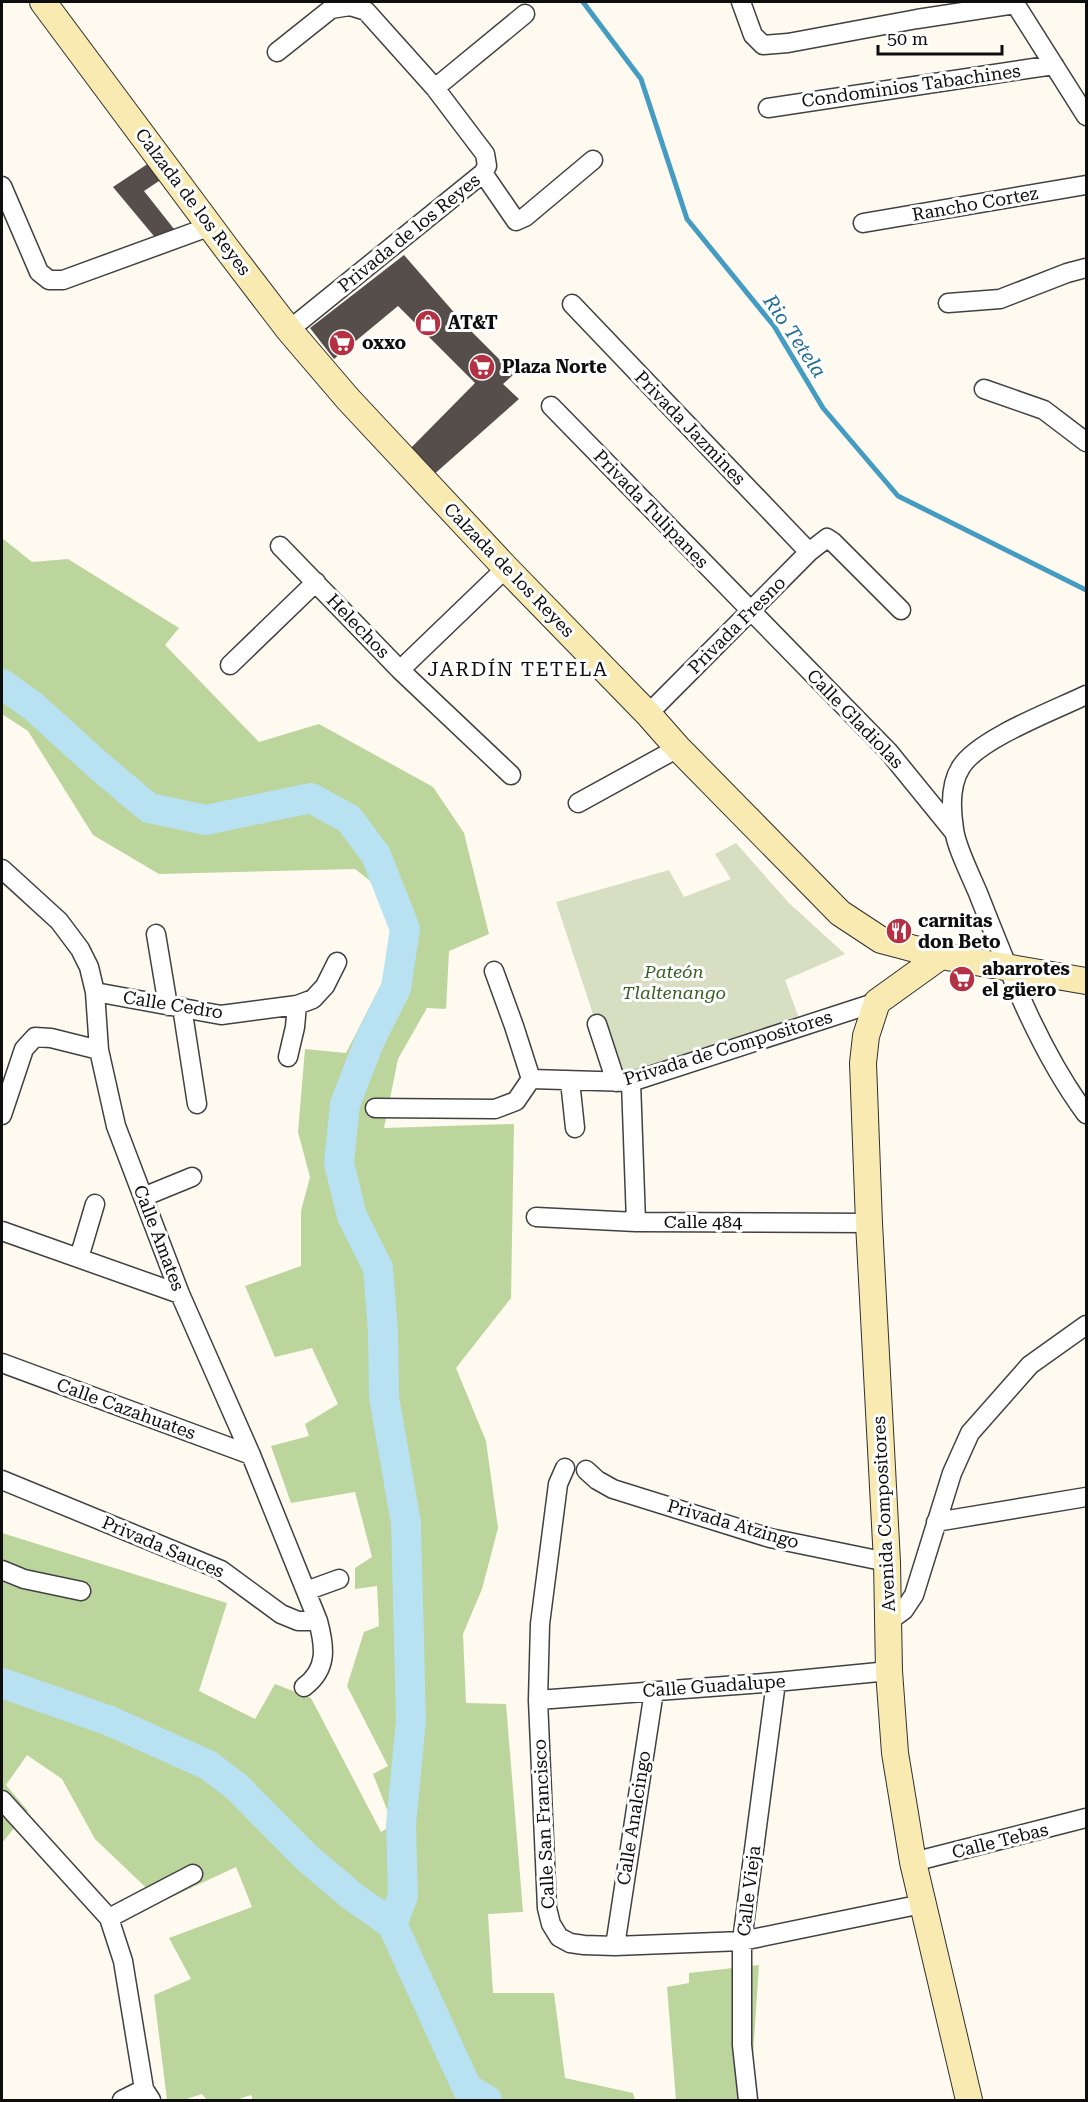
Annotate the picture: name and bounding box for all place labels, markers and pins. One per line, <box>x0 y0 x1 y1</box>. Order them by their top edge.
shop icon: AT&T <box>413 308 443 338</box>
place label: AT&T <box>448 312 498 333</box>
supermarket icon: oxxo <box>327 328 357 358</box>
place label: oxxo <box>362 332 407 353</box>
supermarket icon: Plaza Norte <box>467 352 497 382</box>
place label: Plaza Norte <box>502 356 607 377</box>
place label: carnitas don Beto <box>918 910 1001 952</box>
restaurant icon: carnitas don Beto <box>884 916 914 946</box>
place label: abarrotes el güero <box>982 958 1070 1000</box>
supermarket icon: abarrotes el güero <box>947 964 977 994</box>

